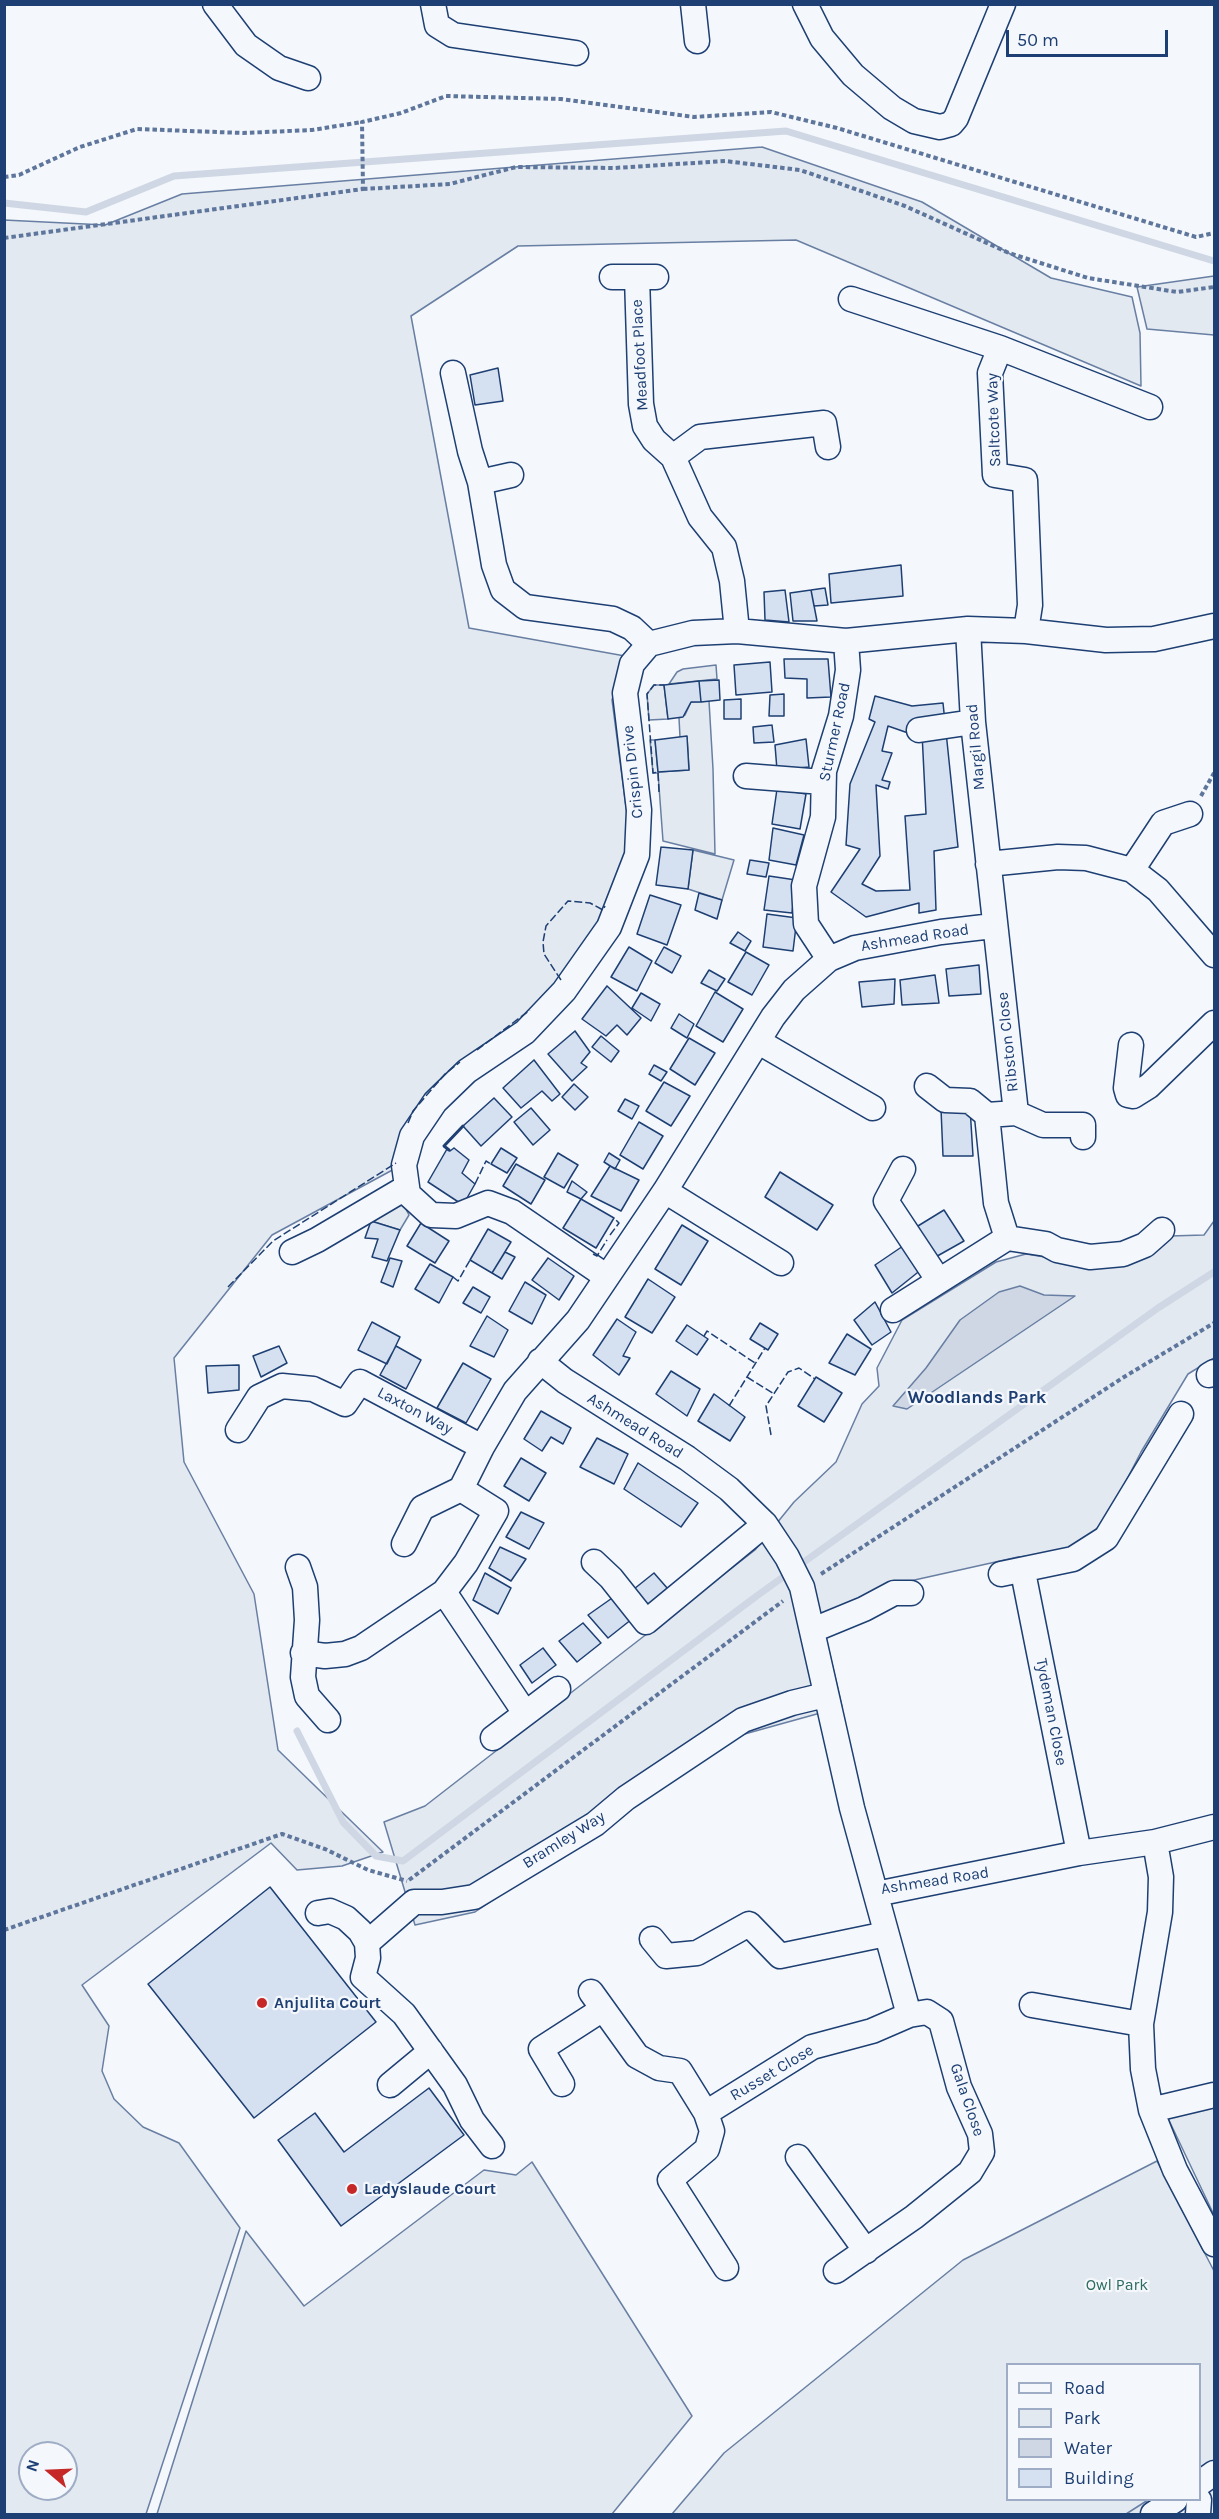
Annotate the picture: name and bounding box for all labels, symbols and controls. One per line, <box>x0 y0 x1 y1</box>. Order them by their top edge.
scale bar <box>1009 18 1171 56</box>
text: 50 m <box>1017 29 1059 51</box>
street label: Meadfoot Place <box>627 299 653 411</box>
street label: Saltcote Way <box>983 373 1005 467</box>
street label: Sturmer Road <box>815 681 855 783</box>
street label: Margil Road <box>963 703 989 791</box>
street label: Crispin Drive <box>619 724 647 820</box>
street label: Ashmead Road <box>859 920 971 956</box>
street label: Ribston Close <box>993 991 1023 1093</box>
street label: Laxton Way <box>374 1383 456 1439</box>
district label: Woodlands Park <box>908 1387 1046 1409</box>
street label: Ashmead Road <box>584 1389 686 1463</box>
street label: Tydeman Close <box>1031 1657 1071 1767</box>
street label: Bramley Way <box>519 1807 609 1873</box>
street label: Ashmead Road <box>879 1863 991 1899</box>
place label: Anjulita Court <box>274 1993 381 2013</box>
marker: Anjulita Court <box>255 1996 269 2010</box>
street label: Russet Close <box>727 2041 817 2105</box>
street label: Gala Close <box>946 2061 988 2139</box>
place label: Ladyslaude Court <box>364 2179 496 2199</box>
marker: Ladyslaude Court <box>345 2182 359 2196</box>
park label: Owl Park <box>1086 2275 1148 2295</box>
legend <box>1006 2363 1201 2501</box>
text: Road <box>1064 2377 1105 2399</box>
text: Park <box>1064 2407 1101 2429</box>
text: Water <box>1064 2437 1112 2459</box>
north arrow <box>18 2441 78 2501</box>
text: N <box>22 2457 43 2474</box>
text: Building <box>1064 2467 1134 2489</box>

